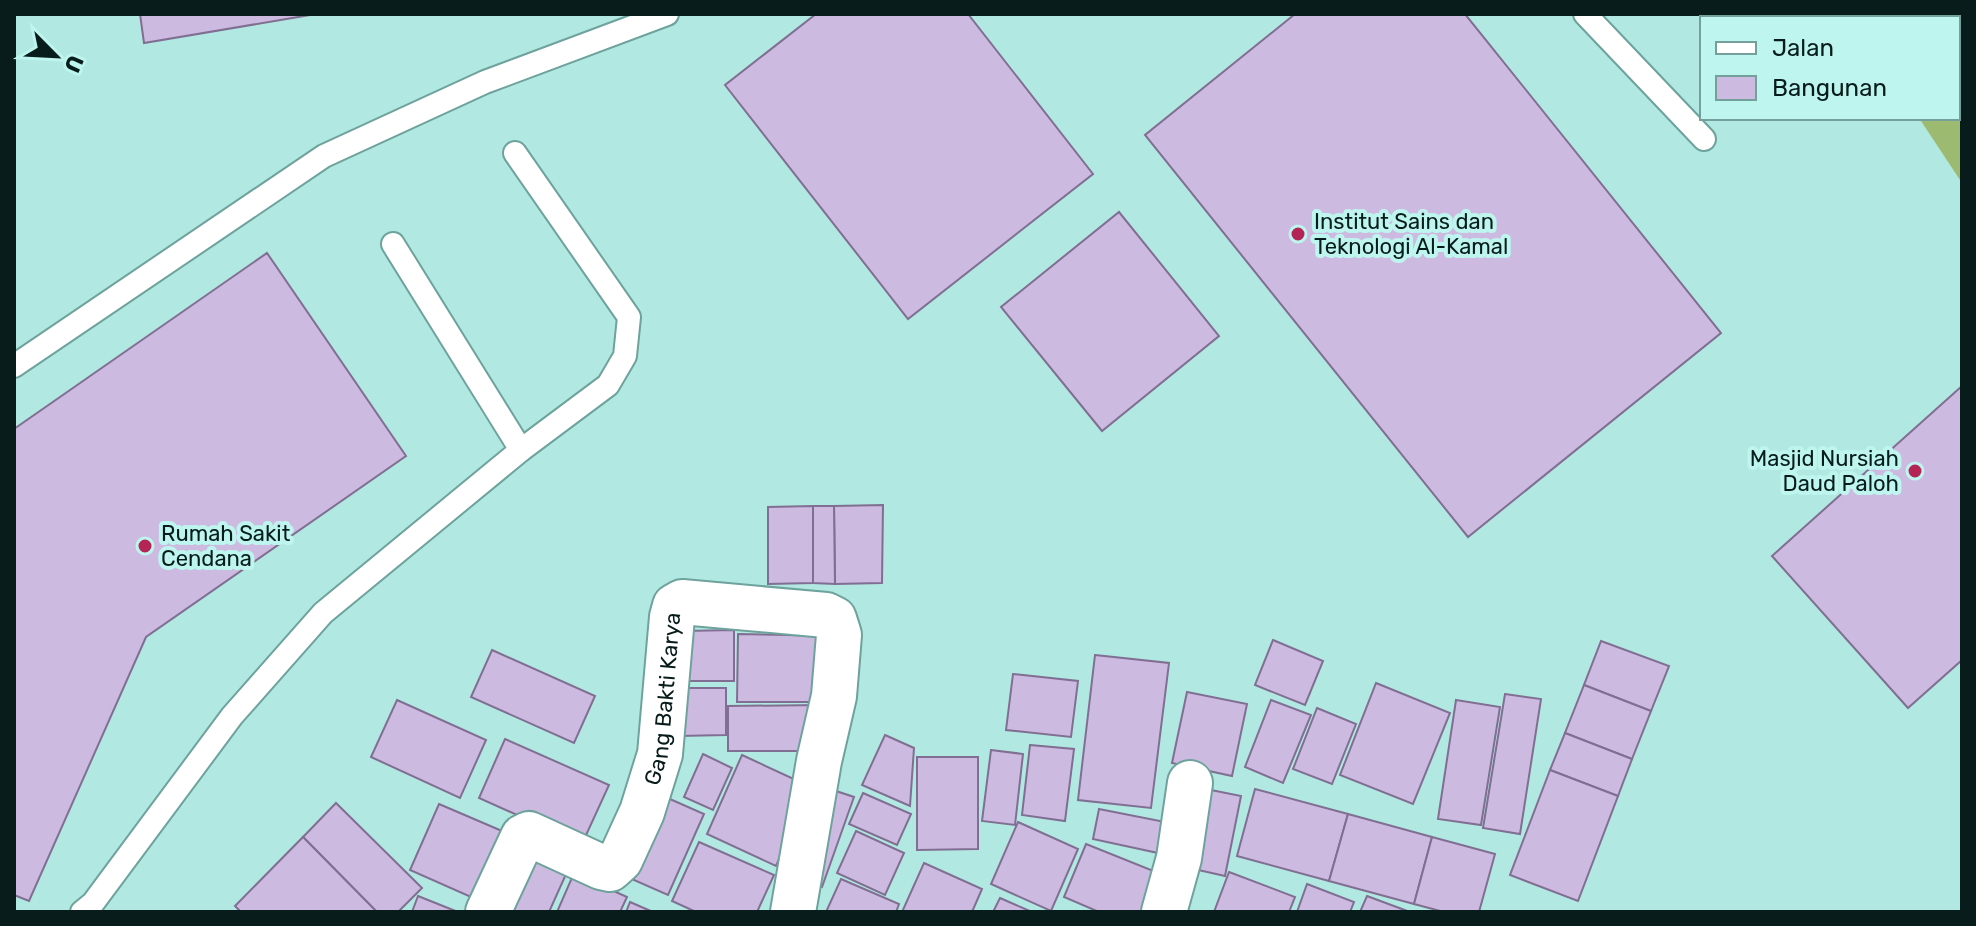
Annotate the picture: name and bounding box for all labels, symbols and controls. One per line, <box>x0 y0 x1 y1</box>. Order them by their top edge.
north arrow <box>16 16 96 96</box>
legend <box>1700 16 1960 120</box>
text: Jalan <box>1772 34 1834 62</box>
text: U <box>58 51 89 77</box>
text: Bangunan <box>1772 74 1887 102</box>
place label: Institut Sains dan Teknologi Al-Kamal <box>1314 208 1508 260</box>
marker: Institut Sains dan Teknologi Al-Kamal <box>1289 225 1307 243</box>
place label: Masjid Nursiah Daud Paloh <box>1750 445 1899 497</box>
marker: Masjid Nursiah Daud Paloh <box>1906 462 1924 480</box>
place label: Rumah Sakit Cendana <box>161 520 291 572</box>
marker: Rumah Sakit Cendana <box>136 537 154 555</box>
street label: Gang Bakti Karya <box>638 611 686 789</box>

